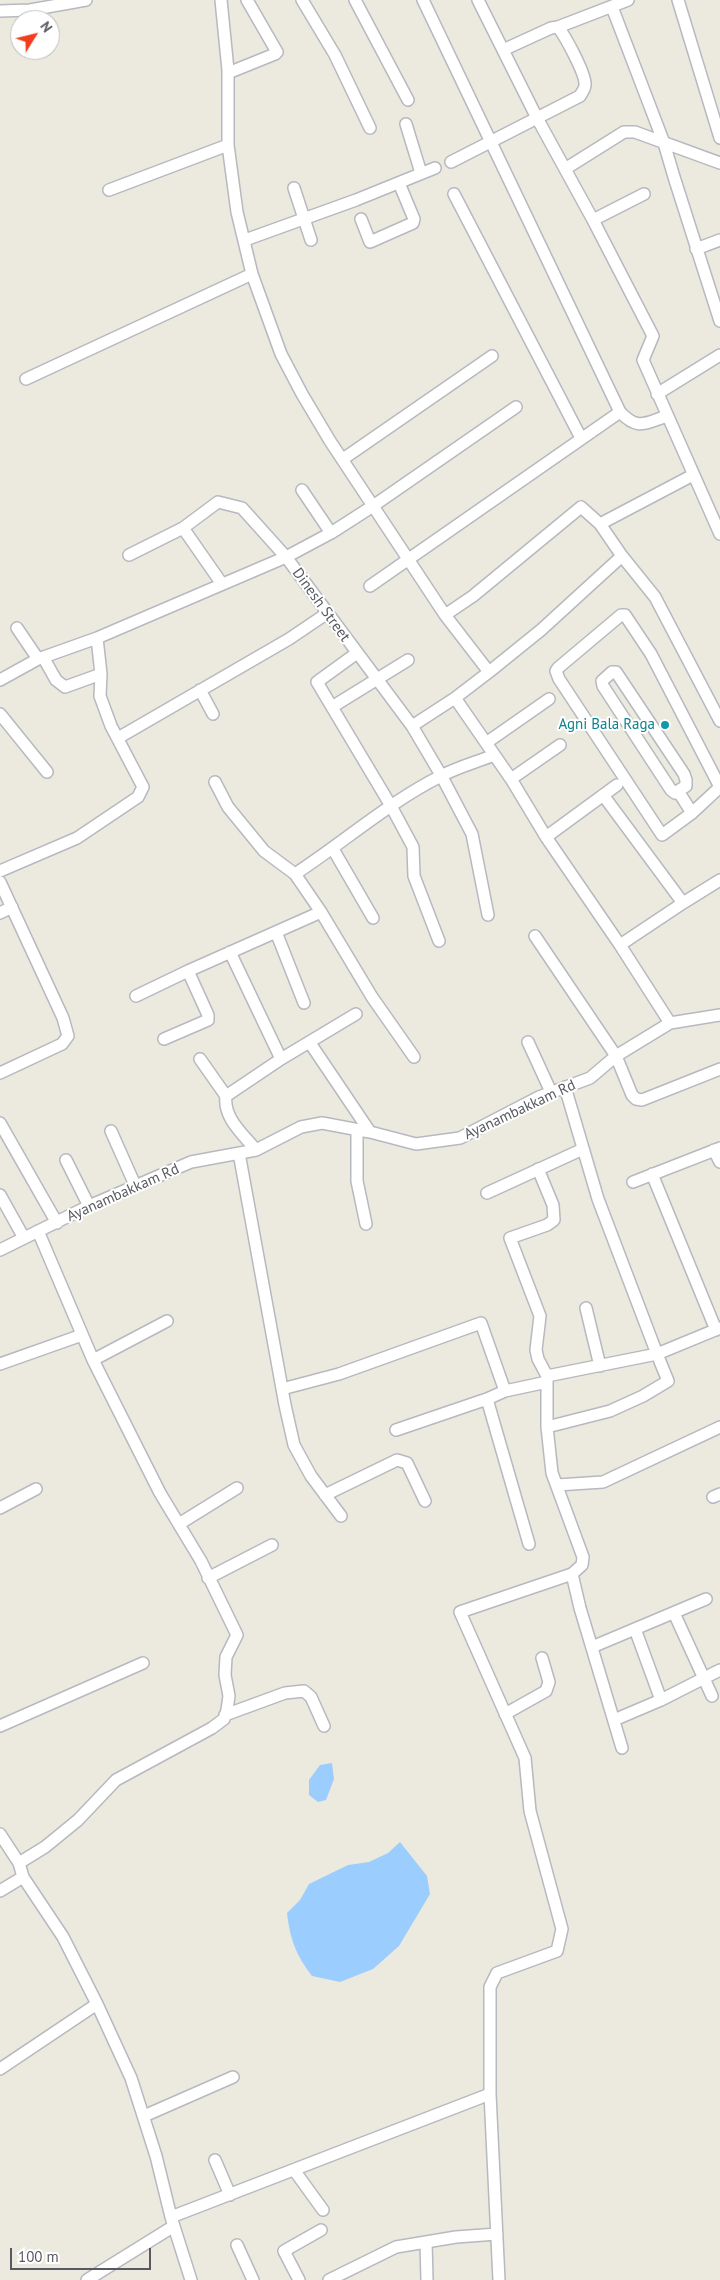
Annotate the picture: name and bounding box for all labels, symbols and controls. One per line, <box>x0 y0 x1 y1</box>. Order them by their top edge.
north arrow <box>10 10 60 60</box>
text: N <box>36 18 56 36</box>
street label: Dinesh Street <box>288 565 354 645</box>
place label: Agni Bala Raga <box>558 716 655 734</box>
marker: Agni Bala Raga <box>659 719 671 731</box>
street label: Ayanambakkam Rd <box>461 1076 579 1144</box>
street label: Ayanambakkam Rd <box>64 1160 182 1226</box>
scale bar <box>12 2238 154 2270</box>
text: 100 m <box>18 2247 59 2266</box>

